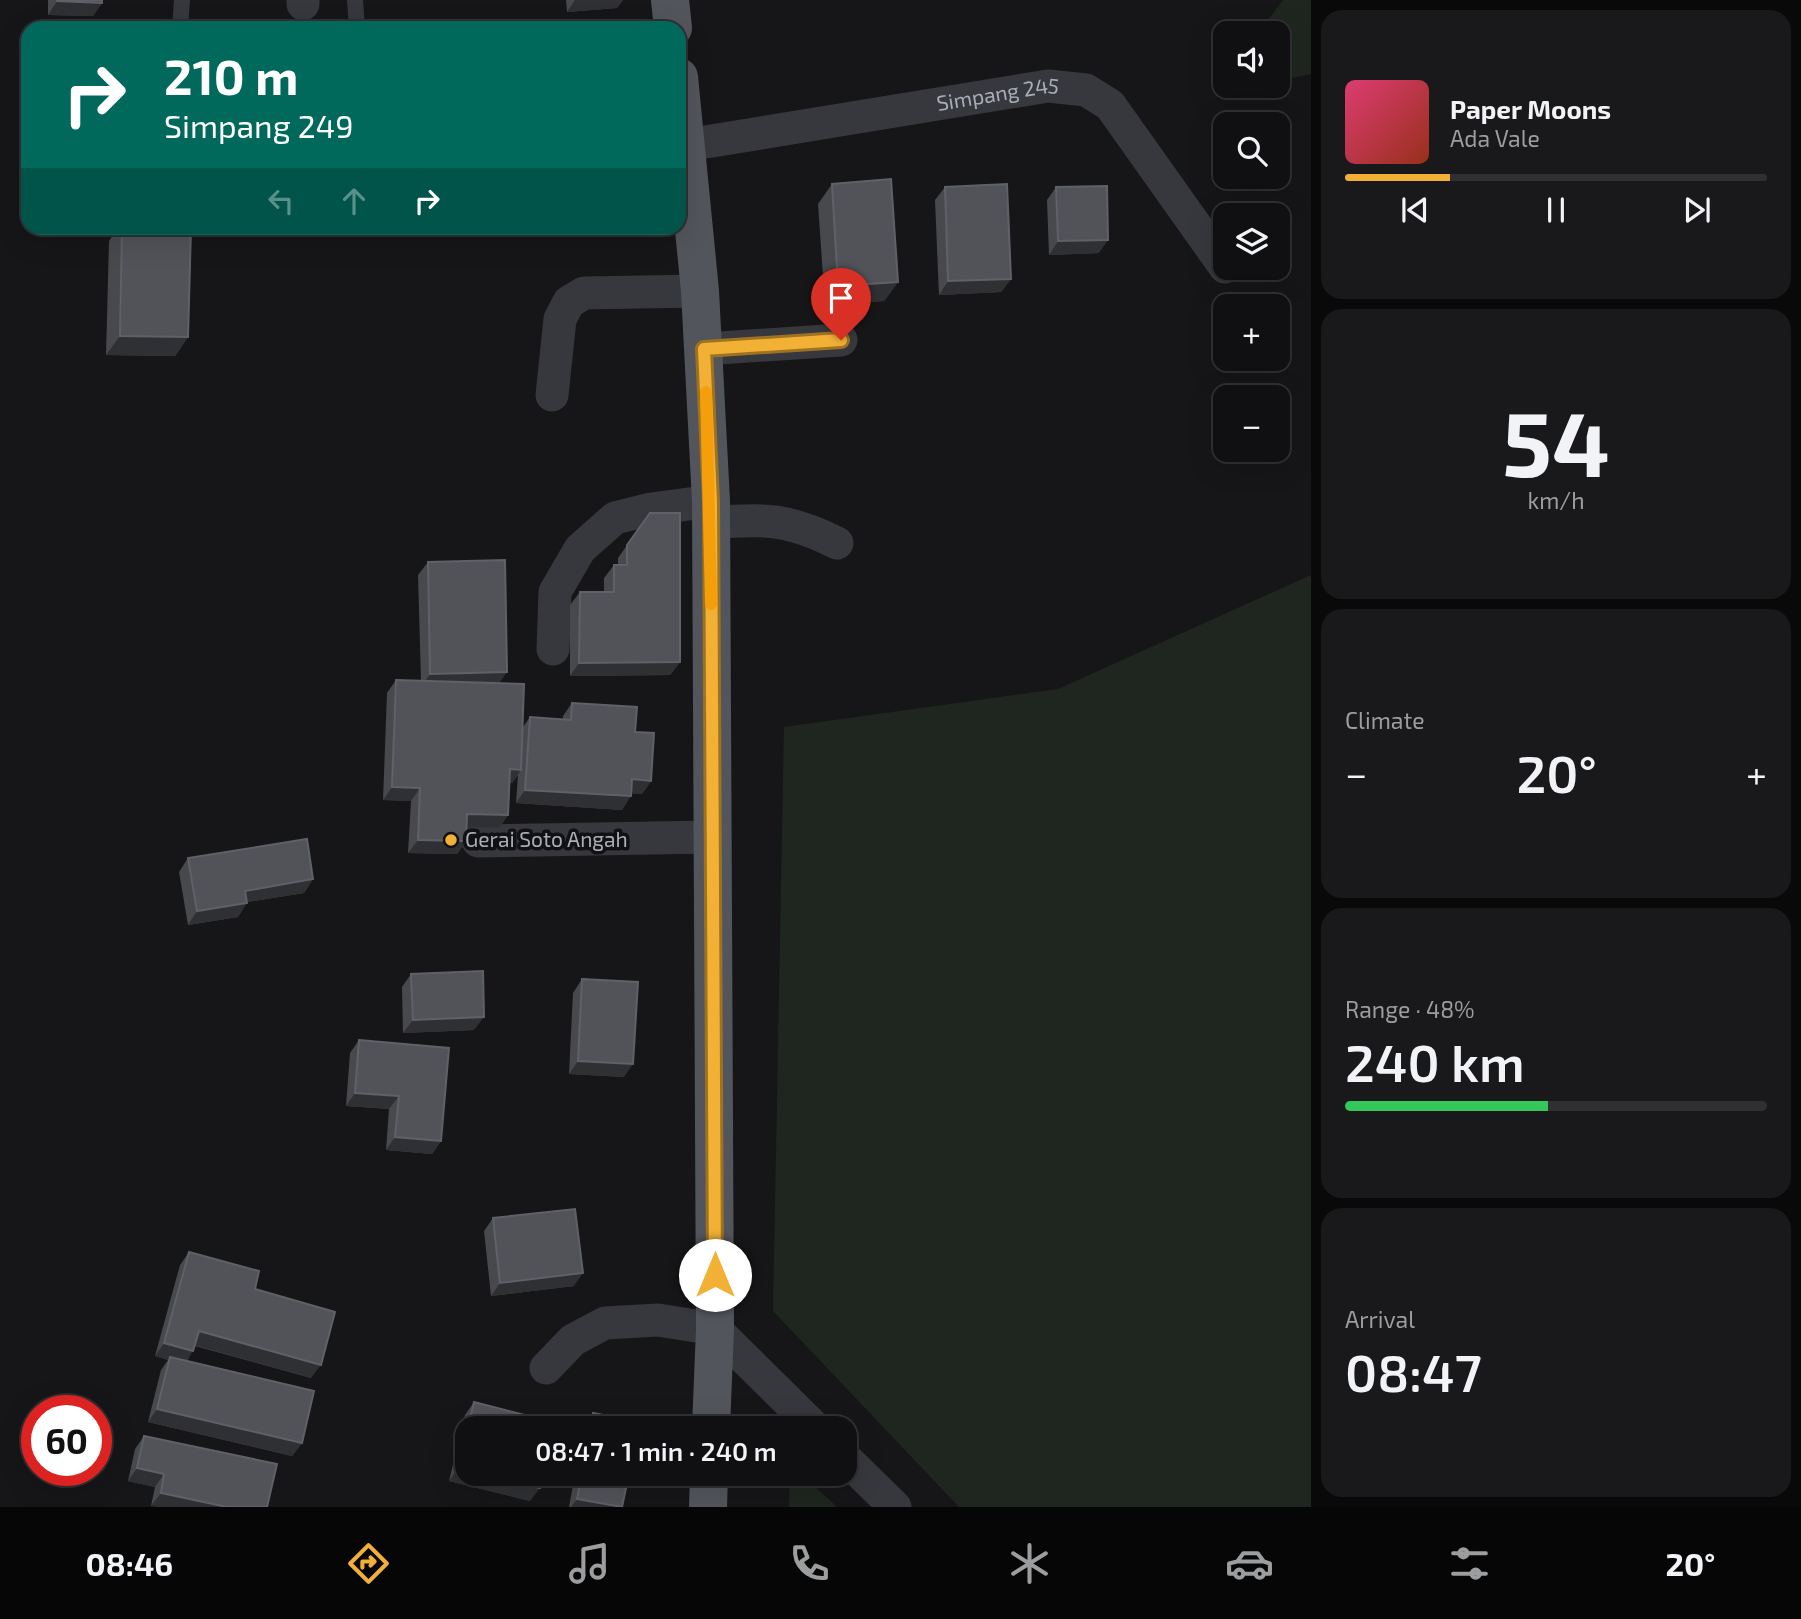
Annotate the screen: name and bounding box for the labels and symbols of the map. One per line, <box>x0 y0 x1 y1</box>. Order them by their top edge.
street label: Simpang 245 <box>935 72 1060 115</box>
pin <box>811 268 871 340</box>
place label: Gerai Soto Angah <box>465 826 628 851</box>
marker: Gerai Soto Angah <box>443 832 459 848</box>
position arrow <box>678 1238 752 1312</box>
speed limit sign: 60 <box>21 1395 112 1486</box>

